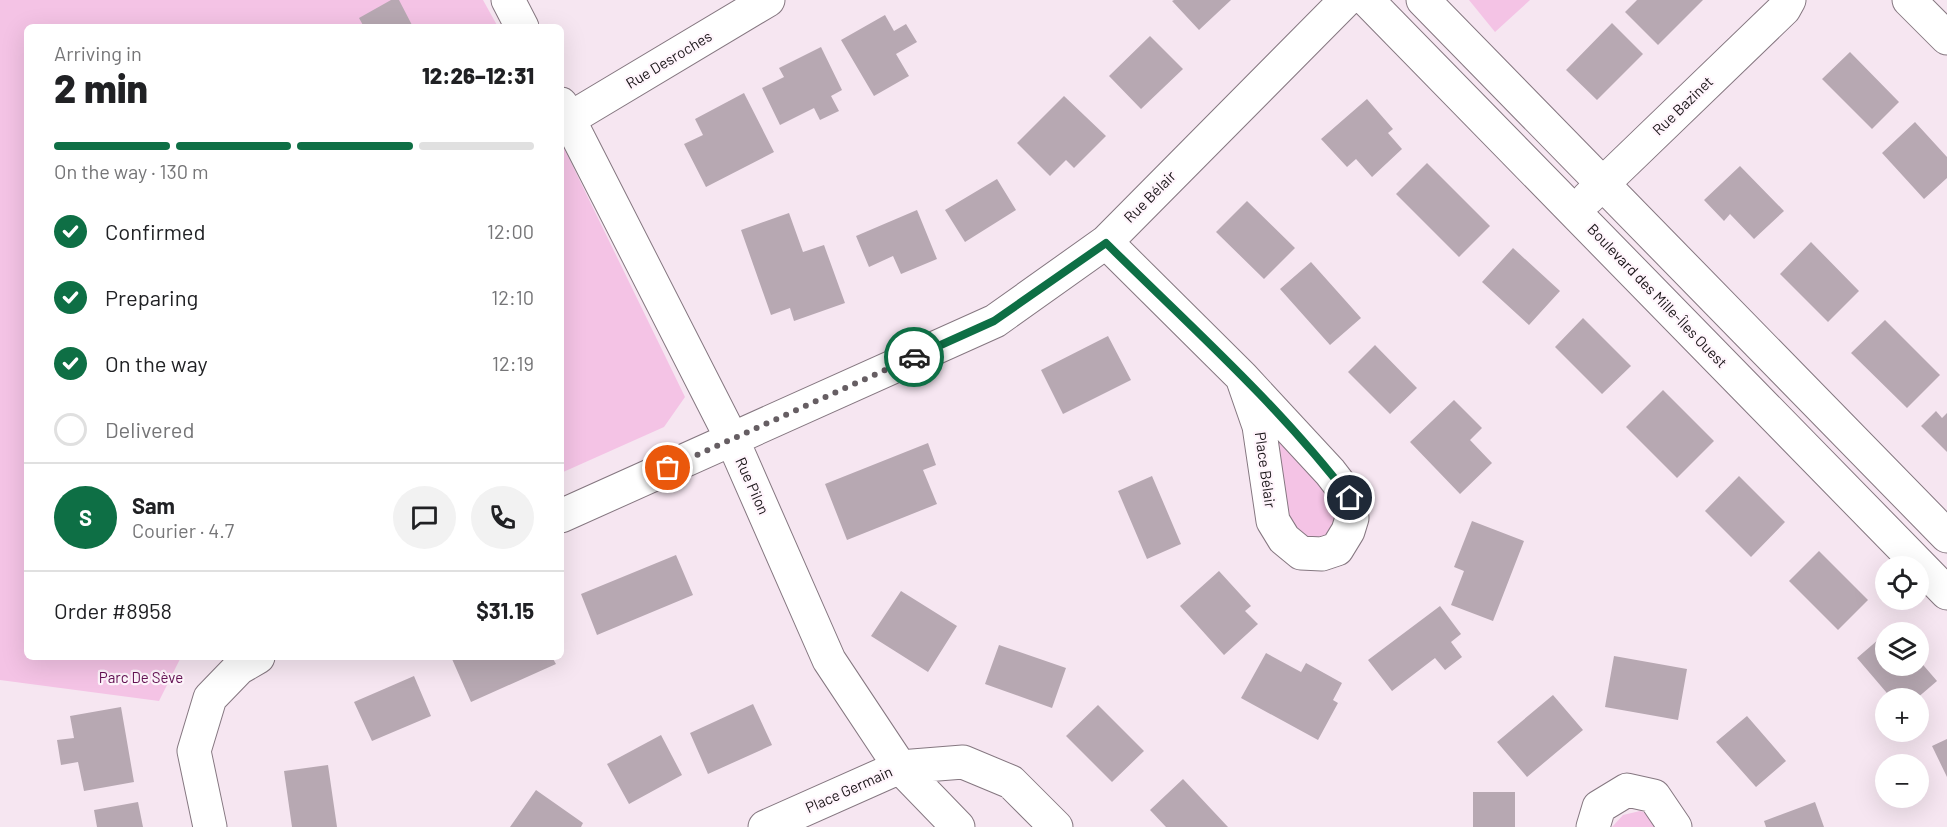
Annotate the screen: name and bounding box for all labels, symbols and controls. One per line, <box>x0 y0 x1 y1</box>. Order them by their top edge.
street label: Rue Desroches <box>622 26 715 92</box>
text: Arriving in <box>54 41 142 65</box>
text: 12:26–12:31 <box>422 62 534 88</box>
text: 2 min <box>54 64 148 111</box>
street label: Rue Bazinet <box>1648 72 1716 139</box>
text: On the way · 130 m <box>54 159 209 183</box>
street label: Rue Bélair <box>1120 166 1179 226</box>
icon: check <box>54 215 87 248</box>
text: Confirmed <box>105 218 205 244</box>
text: 12:00 <box>487 219 534 243</box>
street label: Boulevard des Mille-Îles Ouest <box>1584 220 1731 371</box>
icon: check <box>54 281 87 314</box>
text: Preparing <box>105 284 198 310</box>
text: 12:10 <box>491 285 534 309</box>
courier <box>884 327 944 387</box>
icon: car <box>898 341 931 374</box>
icon: check <box>54 347 87 380</box>
text: On the way <box>105 350 208 376</box>
text: 12:19 <box>492 351 534 375</box>
text: Delivered <box>105 416 194 442</box>
street label: Place Bélair <box>1252 431 1280 510</box>
pin <box>642 442 693 493</box>
icon: bag <box>651 451 684 484</box>
street label: Rue Pilon <box>732 454 773 517</box>
pin <box>1324 472 1375 523</box>
icon: home <box>1333 481 1366 514</box>
button: chat <box>393 486 456 549</box>
button: phone <box>471 486 534 549</box>
text: Sam <box>132 492 175 518</box>
text: S <box>79 504 92 530</box>
text: Courier · 4.7 <box>132 518 234 542</box>
map controls <box>1875 556 1929 808</box>
button: locate <box>1875 556 1929 610</box>
text: Order #8958 <box>54 597 172 623</box>
text: $31.15 <box>476 597 534 623</box>
button: layers <box>1875 622 1929 676</box>
park label: Parc De Sève <box>99 668 183 686</box>
button: + <box>1875 688 1929 742</box>
button: − <box>1875 754 1929 808</box>
street label: Place Germain <box>802 762 895 816</box>

